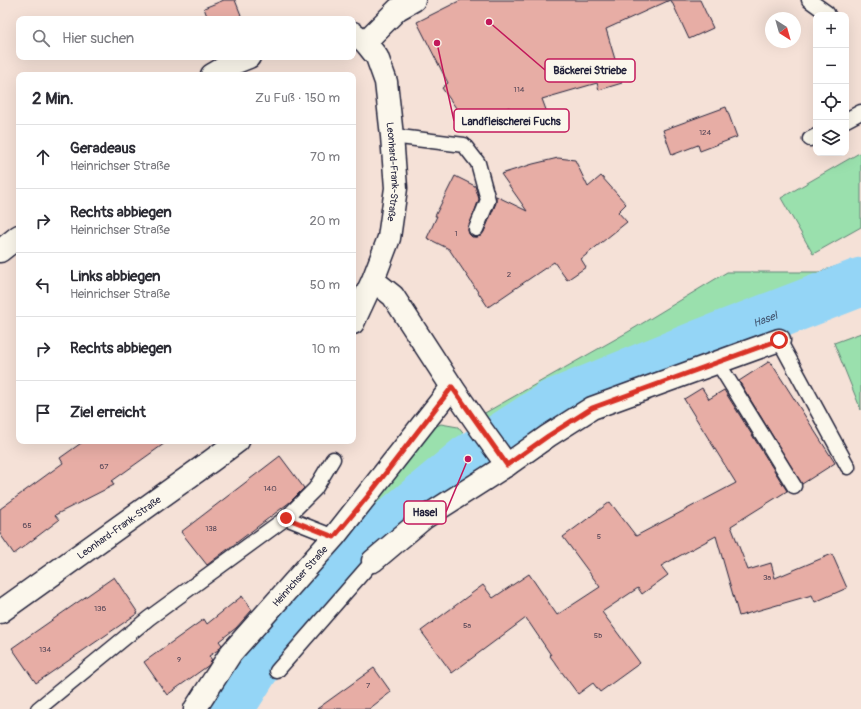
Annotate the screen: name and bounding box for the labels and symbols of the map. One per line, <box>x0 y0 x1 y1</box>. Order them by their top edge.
north arrow <box>765 12 801 48</box>
callout: Bäckerei Striebe <box>545 59 635 82</box>
text: Bäckerei Striebe <box>553 64 627 77</box>
house number: 114 <box>514 85 525 94</box>
callout: Landfleischerei Fuchs <box>454 109 569 132</box>
text: Landfleischerei Fuchs <box>461 115 561 128</box>
street label: Leonhard-Frank-Straße <box>383 121 401 222</box>
house number: 124 <box>699 128 711 137</box>
house number: 1 <box>454 229 458 238</box>
house number: 2 <box>507 270 512 279</box>
water label: Hasel <box>751 308 781 330</box>
route start <box>770 331 788 349</box>
house number: 67 <box>100 462 109 471</box>
house number: 140 <box>263 484 277 493</box>
street label: Leonhard-Frank-Straße <box>75 494 164 562</box>
callout: Hasel <box>404 501 446 524</box>
text: Hasel <box>412 506 438 519</box>
route end <box>277 509 295 527</box>
house number: 65 <box>23 521 32 530</box>
house number: 138 <box>205 524 217 533</box>
house number: 5 <box>597 532 601 541</box>
street label: Heinrichser Straße <box>270 543 331 609</box>
house number: 3a <box>763 573 771 582</box>
house number: 136 <box>94 604 106 613</box>
house number: 5a <box>463 621 471 630</box>
house number: 5b <box>594 631 602 640</box>
house number: 134 <box>39 645 51 654</box>
house number: 9 <box>177 655 181 664</box>
house number: 7 <box>366 681 371 690</box>

